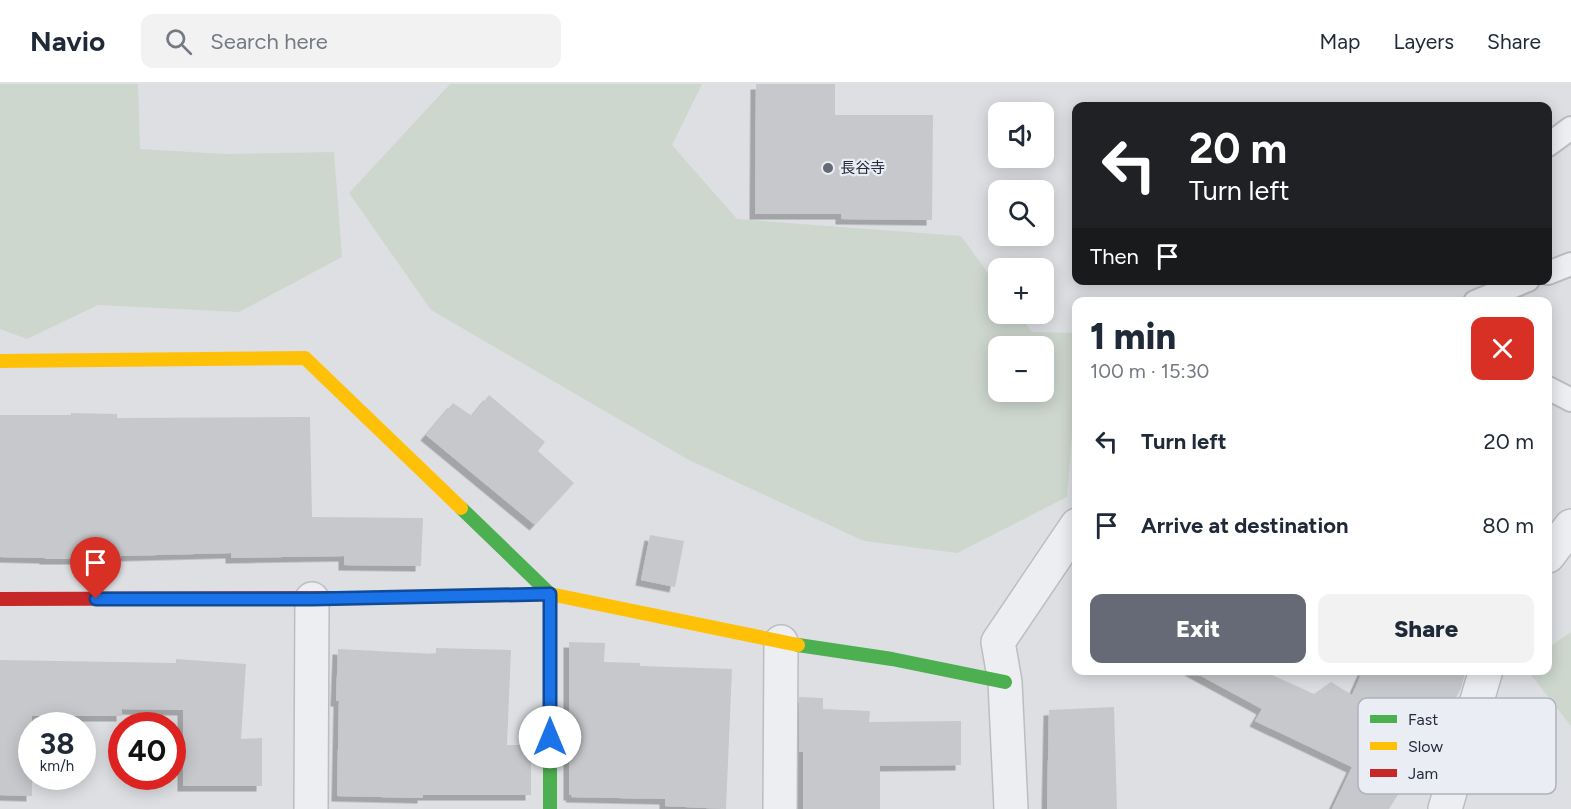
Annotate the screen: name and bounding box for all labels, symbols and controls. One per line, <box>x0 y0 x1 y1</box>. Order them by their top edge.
search box <box>141 14 561 68</box>
text: Navio <box>30 24 105 58</box>
icon: search <box>162 25 195 58</box>
text: Search here <box>210 28 328 55</box>
text: Map <box>1320 29 1360 54</box>
text: Layers <box>1393 29 1454 54</box>
text: Share <box>1487 29 1541 54</box>
map controls <box>988 102 1054 402</box>
button: sound <box>988 102 1054 168</box>
text: 20 m <box>1189 123 1287 174</box>
icon: left <box>1090 126 1168 204</box>
place label: 長谷寺 <box>840 159 885 177</box>
marker: 長谷寺 <box>821 161 835 175</box>
text: Turn left <box>1189 174 1289 207</box>
button: search <box>988 180 1054 246</box>
icon: arrive <box>1151 240 1184 273</box>
text: Then <box>1090 243 1139 270</box>
button: + <box>988 258 1054 324</box>
text: 1 min <box>1090 315 1176 358</box>
button: close <box>1471 317 1534 380</box>
button: − <box>988 336 1054 402</box>
text: 100 m · 15:30 <box>1090 359 1209 383</box>
icon: left <box>1090 425 1123 458</box>
text: Turn left <box>1141 428 1227 455</box>
text: 20 m <box>1483 428 1534 455</box>
icon: arrive <box>1090 509 1123 542</box>
text: Arrive at destination <box>1141 512 1349 539</box>
text: 80 m <box>1482 512 1534 539</box>
pin <box>70 537 121 599</box>
icon: arrive <box>79 546 112 579</box>
button: Exit <box>1090 594 1306 663</box>
button: Share <box>1318 594 1534 663</box>
legend <box>1358 698 1556 794</box>
position arrow <box>518 705 582 769</box>
text: Fast <box>1408 710 1438 729</box>
speed limit sign: 40 <box>108 712 186 790</box>
text: 38 <box>39 725 75 762</box>
text: Slow <box>1408 737 1443 756</box>
text: km/h <box>40 757 74 775</box>
text: Jam <box>1408 764 1438 783</box>

